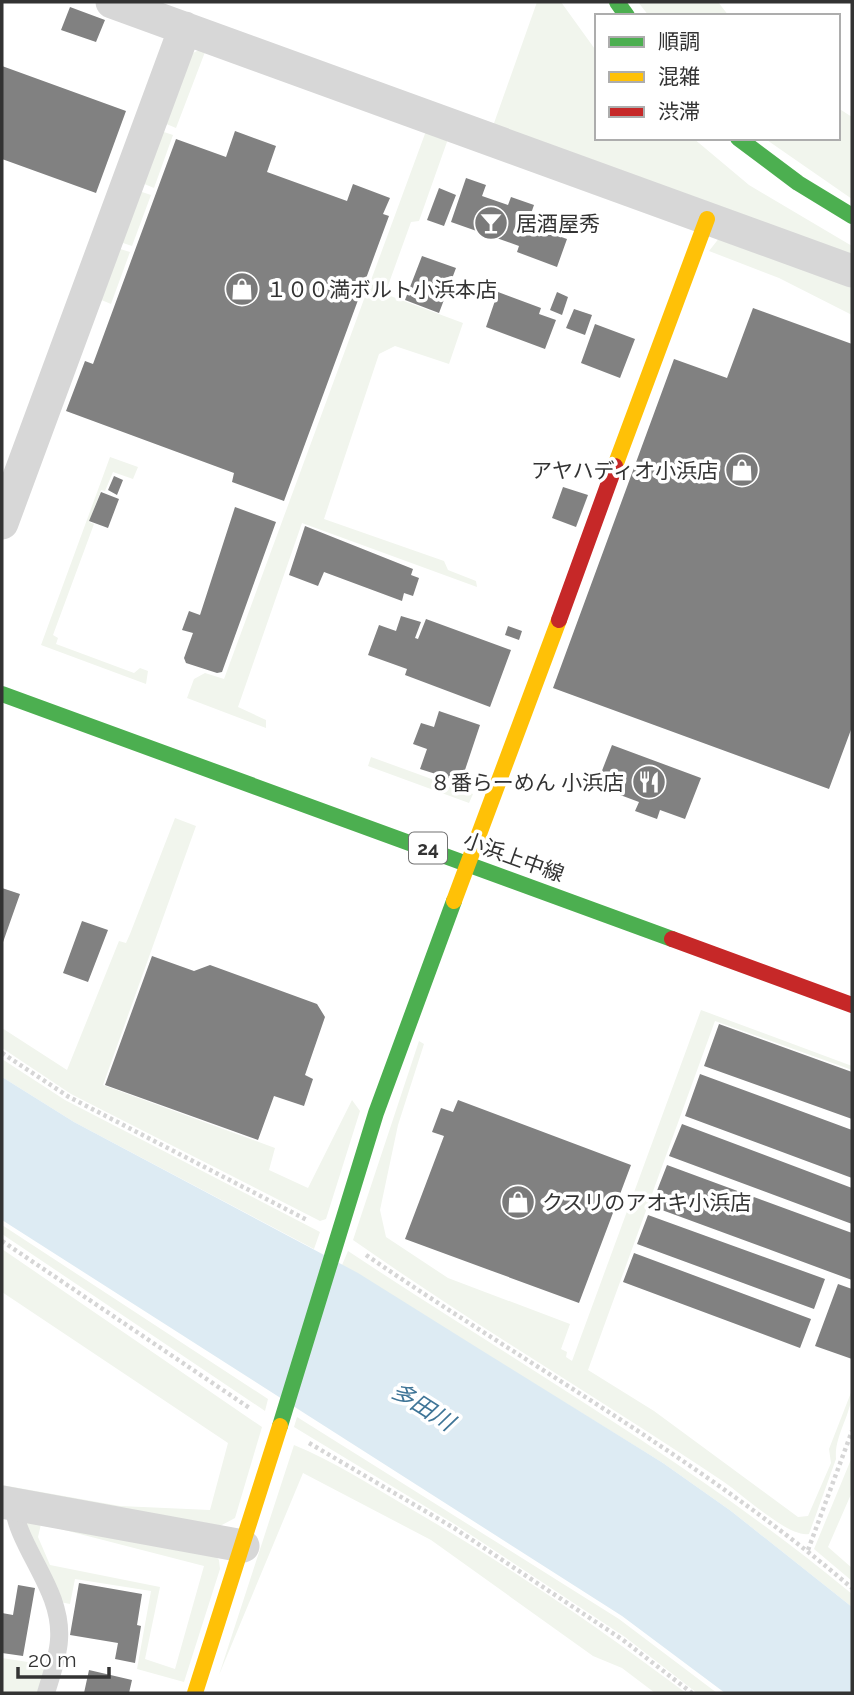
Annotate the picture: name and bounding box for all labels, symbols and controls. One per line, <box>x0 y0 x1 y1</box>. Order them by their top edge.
legend <box>595 14 840 140</box>
text: 順調 <box>658 29 700 54</box>
text: 混雑 <box>658 64 700 89</box>
text: 渋滞 <box>658 99 700 124</box>
bar icon: 居酒屋秀 <box>472 204 510 242</box>
place label: 居酒屋秀 <box>516 211 600 236</box>
shop icon: １００満ボルト小浜本店 <box>223 270 261 308</box>
place label: １００満ボルト小浜本店 <box>266 277 497 302</box>
shop icon: アヤハディオ小浜店 <box>723 451 761 489</box>
place label: アヤハディオ小浜店 <box>531 458 718 483</box>
restaurant icon: ８番らーめん 小浜店 <box>630 763 668 801</box>
place label: ８番らーめん 小浜店 <box>430 770 624 795</box>
street label: 小浜上中線 <box>460 827 568 887</box>
road number: 24 <box>409 832 447 863</box>
shop icon: クスリのアオキ小浜店 <box>499 1183 537 1221</box>
place label: クスリのアオキ小浜店 <box>542 1190 751 1215</box>
water label: 多田川 <box>387 1376 462 1437</box>
scale bar <box>18 1636 108 1680</box>
text: 20 m <box>28 1647 76 1672</box>

